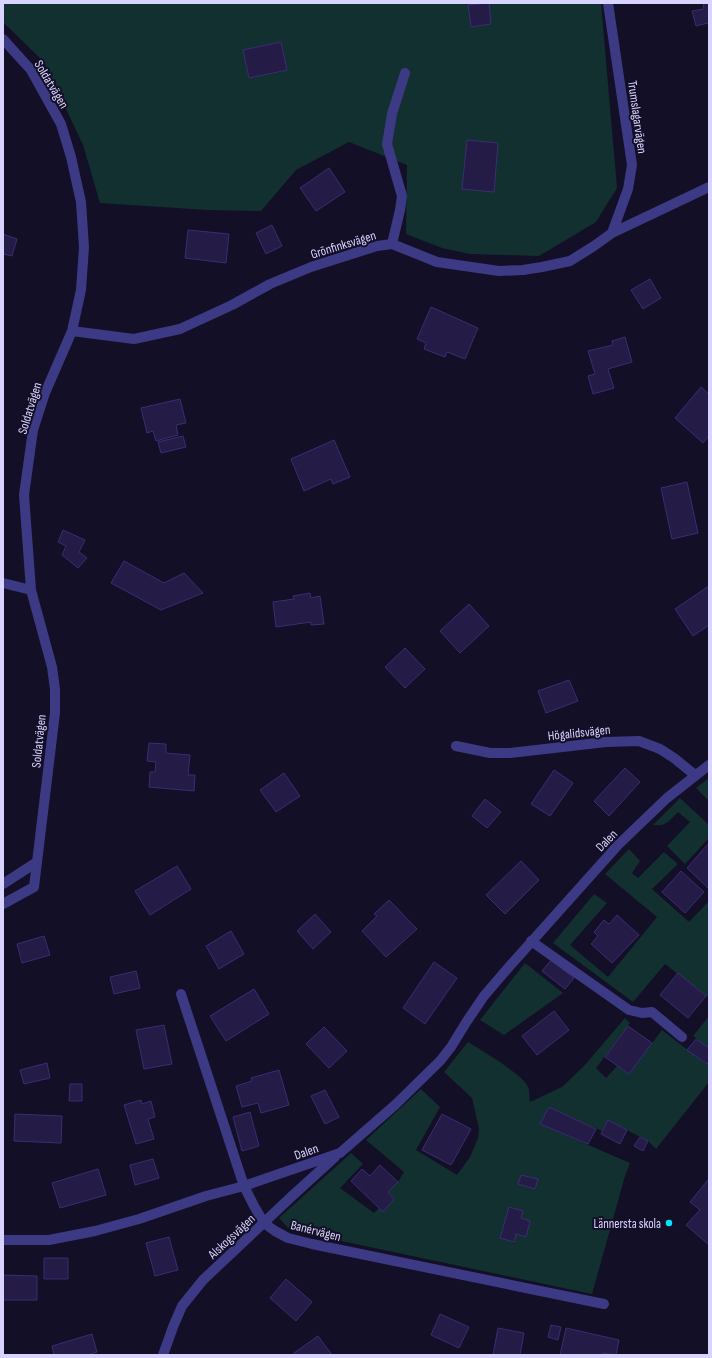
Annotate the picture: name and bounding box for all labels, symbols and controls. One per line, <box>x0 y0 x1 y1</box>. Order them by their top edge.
street label: Soldatvägen <box>30 57 72 112</box>
street label: Trumslagarvägen <box>624 80 650 155</box>
street label: Grönfinksvägen <box>309 227 378 262</box>
street label: Soldatvägen <box>14 380 45 436</box>
street label: Soldatvägen <box>28 714 50 769</box>
street label: Högalidsvägen <box>547 722 611 744</box>
street label: Dalen <box>592 826 621 855</box>
street label: Dalen <box>292 1140 321 1164</box>
street label: Alskogsvägen <box>204 1211 259 1263</box>
place label: Lännersta skola <box>593 1216 661 1232</box>
street label: Banérvägen <box>289 1217 343 1245</box>
marker: Lännersta skola <box>664 1218 674 1228</box>

